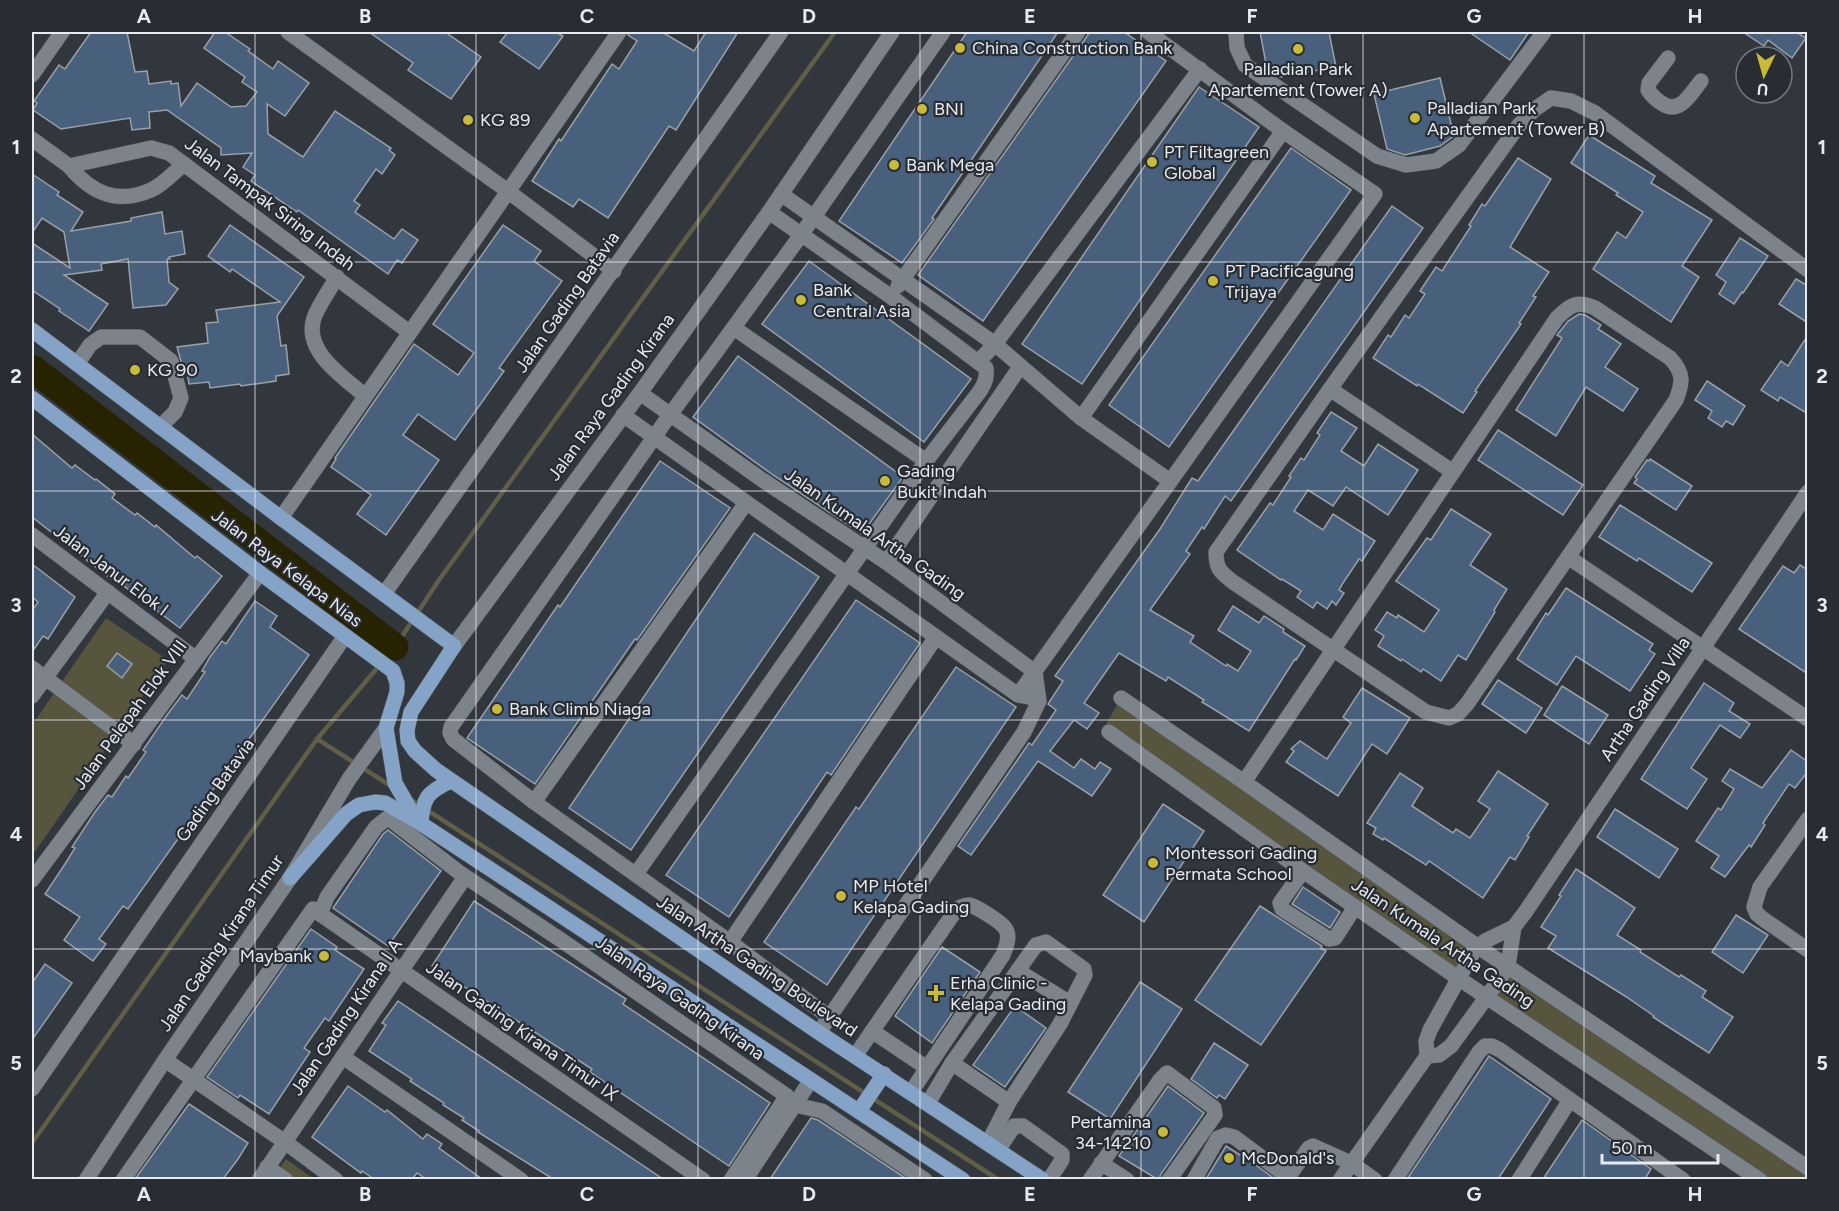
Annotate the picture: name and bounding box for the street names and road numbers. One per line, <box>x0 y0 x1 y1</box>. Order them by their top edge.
street label: Jalan Tampak Siring Indah <box>180 133 360 275</box>
street label: Jalan Gading Batavia <box>510 227 624 377</box>
street label: Jalan Raya Gading Kirana <box>543 309 679 485</box>
street label: Jalan Kumala Artha Gading <box>780 463 970 605</box>
street label: Jalan Raya Kelapa Nias <box>207 504 367 632</box>
street label: Jalan Janur Elok I <box>49 520 173 620</box>
street label: Artha Gading Villa <box>1595 633 1695 765</box>
street label: Jalan Pelepah Elok VIII <box>68 636 192 794</box>
street label: Gading Batavia <box>171 734 259 846</box>
street label: Jalan Gading Kirana Timur <box>154 850 288 1036</box>
street label: Jalan Kumala Artha Gading <box>1347 873 1539 1013</box>
street label: Jalan Artha Gading Boulevard <box>652 890 862 1042</box>
street label: Jalan Raya Gading Kirana <box>591 931 769 1065</box>
street label: Jalan Gading Kirana I A <box>285 934 407 1100</box>
street label: Jalan Gading Kirana Timur IX <box>422 956 622 1106</box>

